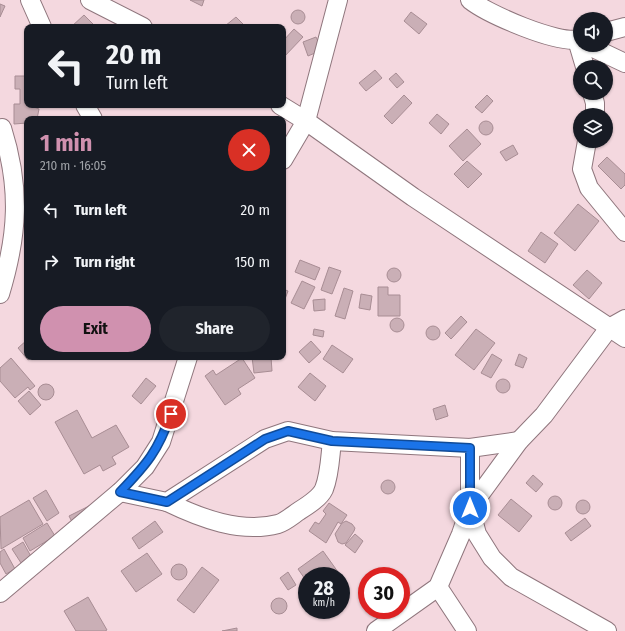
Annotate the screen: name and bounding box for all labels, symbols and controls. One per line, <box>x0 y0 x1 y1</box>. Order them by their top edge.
map controls <box>573 12 613 148</box>
button: sound <box>573 12 613 52</box>
text: 20 m <box>106 38 161 71</box>
icon: left <box>40 40 92 92</box>
button: search <box>573 60 613 100</box>
text: Turn left <box>106 72 168 94</box>
button: layers <box>573 108 613 148</box>
text: 1 min <box>40 129 92 157</box>
button: close <box>228 129 270 171</box>
text: 210 m · 16:05 <box>40 158 106 173</box>
icon: left <box>40 199 62 221</box>
text: Turn left <box>74 201 127 219</box>
text: 20 m <box>241 201 270 219</box>
icon: right <box>40 251 62 273</box>
text: Turn right <box>74 253 135 271</box>
text: 150 m <box>234 253 270 271</box>
button: Exit <box>40 306 151 352</box>
button: Share <box>159 306 270 352</box>
pin <box>154 397 188 431</box>
icon: arrive <box>160 403 182 425</box>
position arrow <box>449 487 491 529</box>
speed limit sign: 30 <box>358 567 410 619</box>
text: 28 <box>314 576 334 600</box>
text: km/h <box>313 597 335 609</box>

